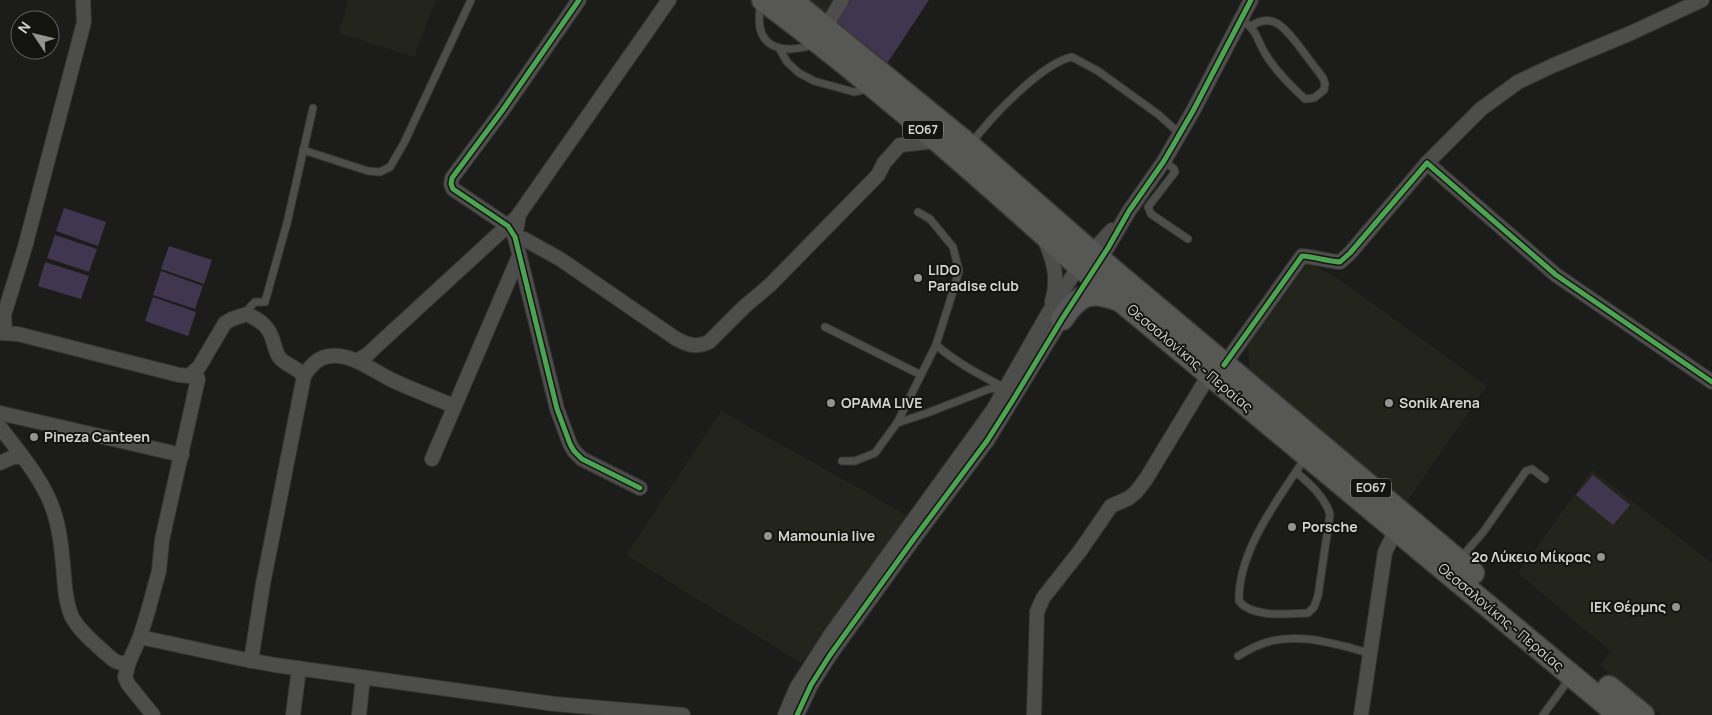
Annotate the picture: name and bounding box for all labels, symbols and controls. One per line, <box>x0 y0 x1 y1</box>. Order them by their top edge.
north arrow <box>10 10 60 60</box>
text: N <box>13 18 35 37</box>
road number: ΕΟ67 <box>903 120 943 140</box>
place label: LIDO Paradise club <box>928 260 1019 295</box>
marker: LIDO Paradise club <box>912 272 924 284</box>
street label: Θεσσαλονίκης - Περαίας <box>1123 299 1257 416</box>
place label: ΟΡΑΜΑ LIVE <box>841 393 923 412</box>
place label: Sonik Arena <box>1399 393 1480 412</box>
marker: ΟΡΑΜΑ LIVE <box>825 397 837 409</box>
marker: Sonik Arena <box>1383 397 1395 409</box>
place label: Pineza Canteen <box>44 427 150 446</box>
marker: Pineza Canteen <box>28 431 40 443</box>
road number: ΕΟ67 <box>1351 478 1391 498</box>
place label: Porsche <box>1302 517 1358 536</box>
marker: Porsche <box>1286 521 1298 533</box>
place label: Mamounia live <box>778 526 875 545</box>
marker: Mamounia live <box>762 530 774 542</box>
place label: 2ο Λύκειο Μίκρας <box>1471 547 1591 566</box>
marker: 2ο Λύκειο Μίκρας <box>1595 551 1607 563</box>
street label: Θεσσαλονίκης - Περαίας <box>1434 558 1568 675</box>
place label: ΙΕΚ Θέρμης <box>1590 597 1666 616</box>
marker: ΙΕΚ Θέρμης <box>1670 601 1682 613</box>

